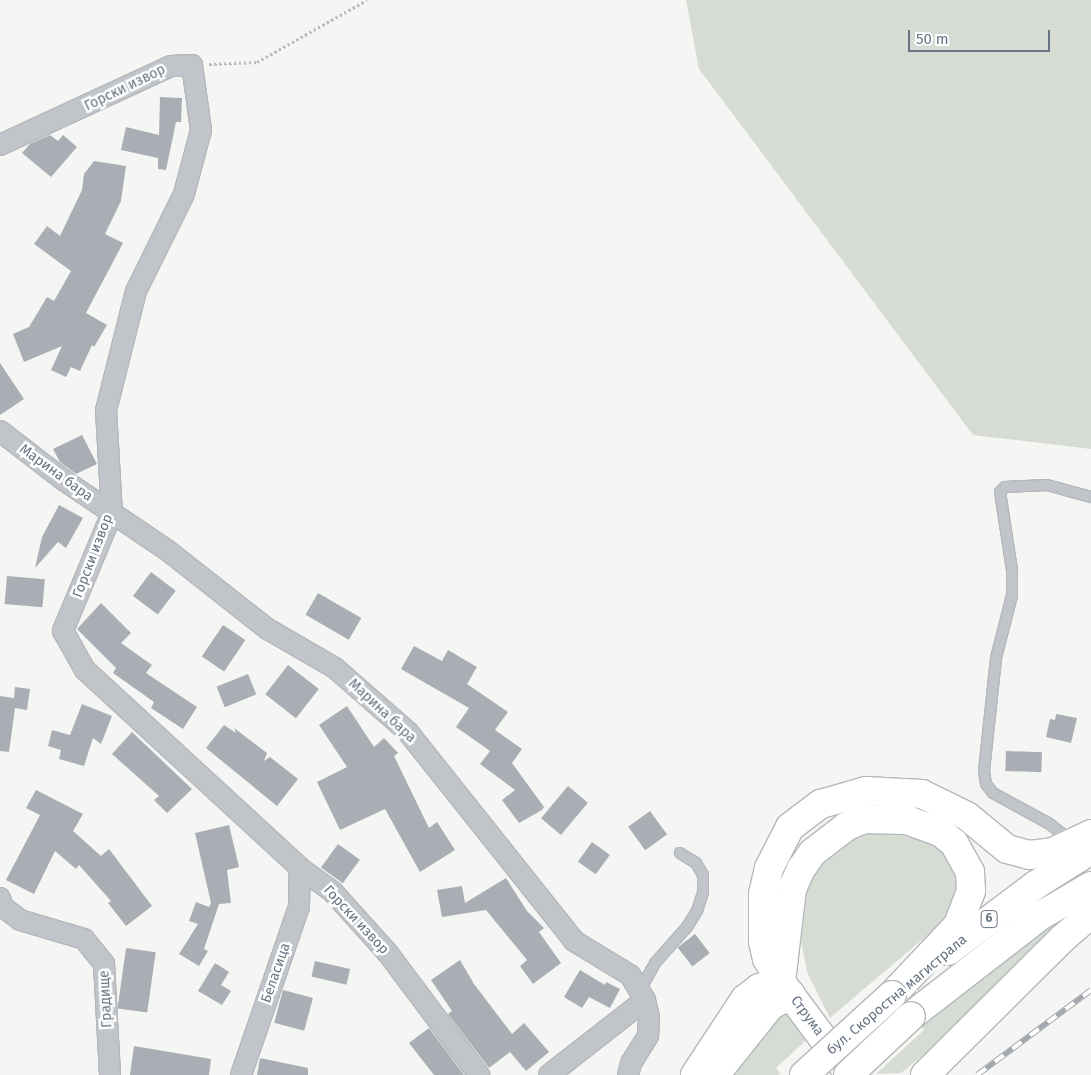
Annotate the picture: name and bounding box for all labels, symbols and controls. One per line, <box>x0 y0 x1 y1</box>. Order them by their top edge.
scale bar <box>911 20 1054 52</box>
text: 50 m <box>916 30 949 48</box>
street label: Горски извор <box>82 61 168 115</box>
street label: Марина бара <box>16 441 96 505</box>
street label: Горски извор <box>69 512 117 600</box>
street label: Марина бара <box>345 675 419 747</box>
street label: Горски извор <box>320 882 392 958</box>
road number: 6 <box>980 910 998 929</box>
street label: бул. Скоростна магистрала <box>823 931 971 1059</box>
street label: Беласица <box>258 941 294 1005</box>
street label: Градище <box>96 970 116 1028</box>
street label: Струма <box>787 993 827 1039</box>

